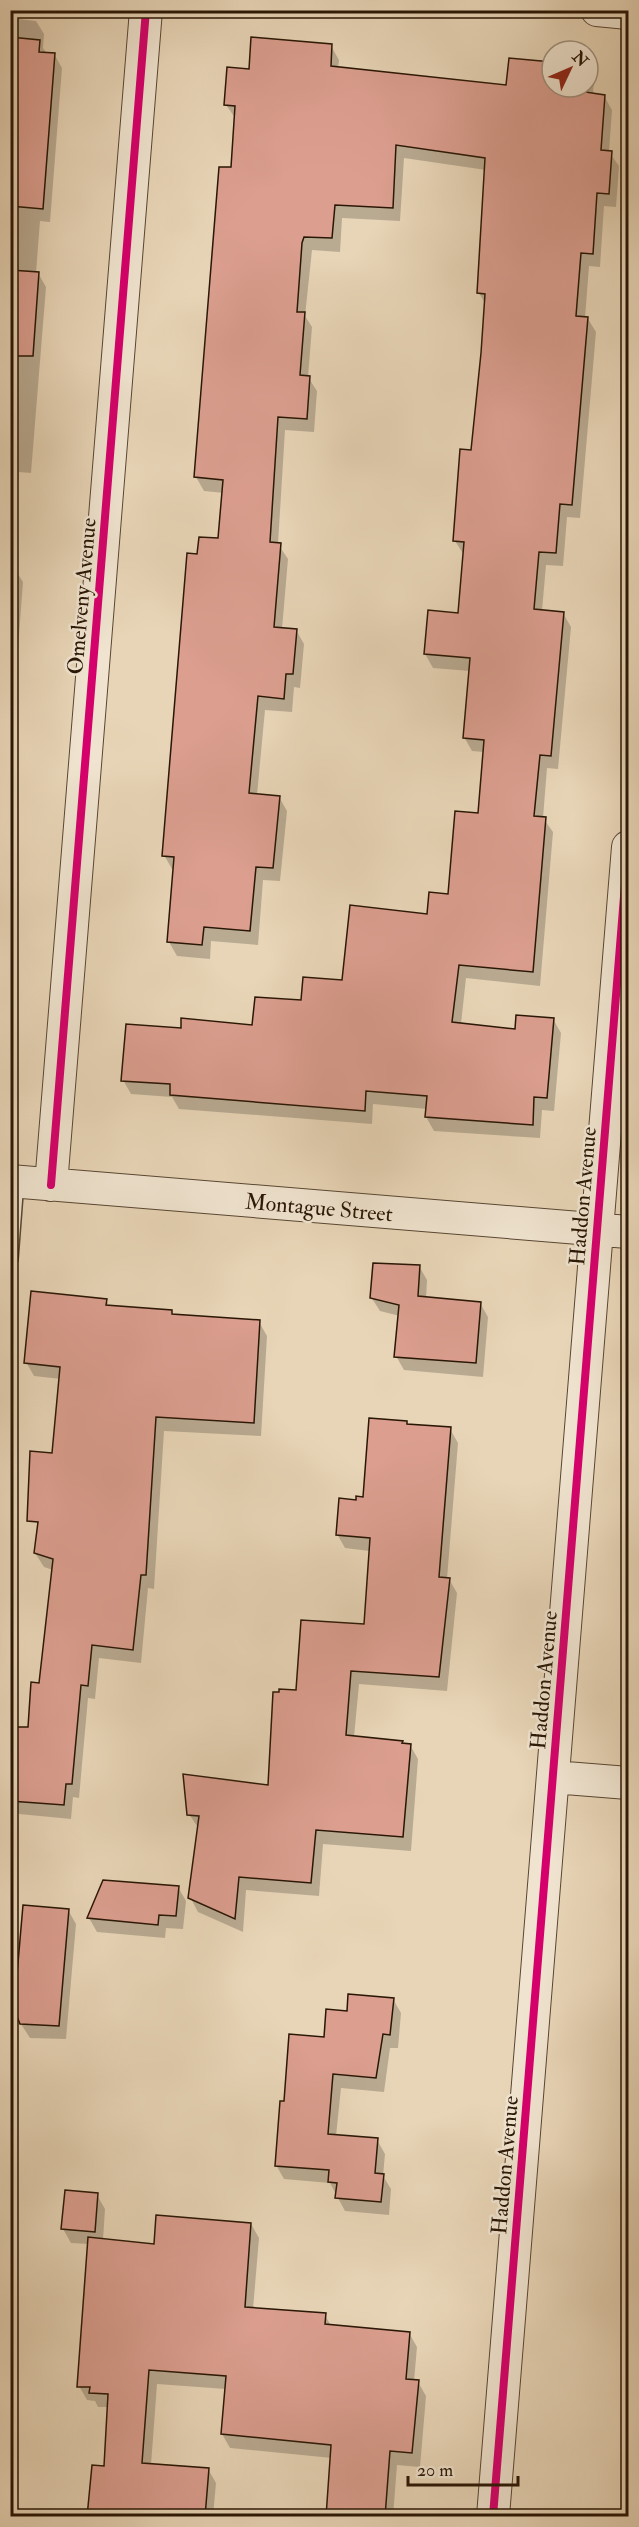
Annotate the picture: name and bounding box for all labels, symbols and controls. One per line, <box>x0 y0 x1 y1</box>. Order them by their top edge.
north arrow <box>540 39 600 99</box>
text: N <box>567 46 593 72</box>
street label: Omelveny Avenue <box>61 517 103 676</box>
street label: Haddon Avenue <box>563 1126 603 1267</box>
street label: Montague Street <box>244 1188 394 1228</box>
street label: Haddon Avenue <box>524 1610 564 1751</box>
street label: Haddon Avenue <box>485 2095 525 2236</box>
scale bar <box>408 2449 518 2487</box>
text: 20 m <box>417 2459 453 2482</box>

